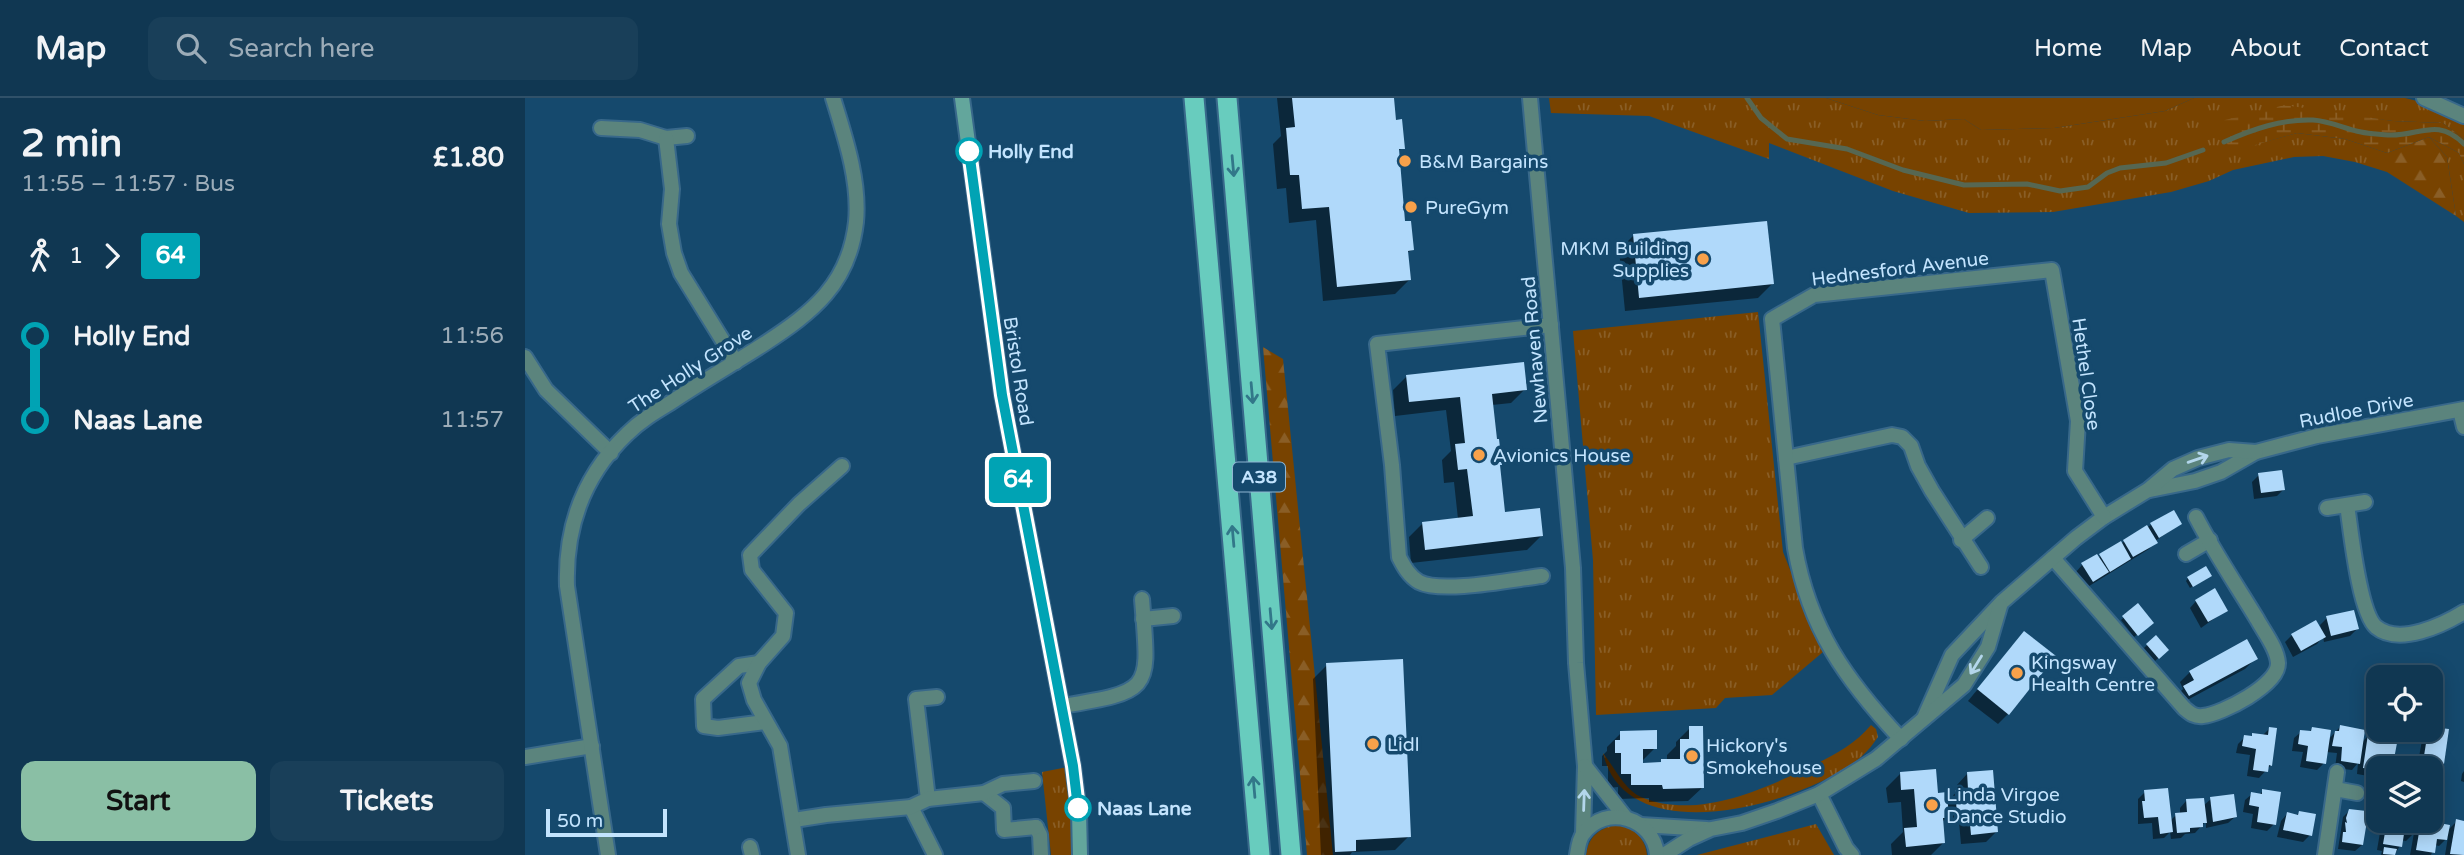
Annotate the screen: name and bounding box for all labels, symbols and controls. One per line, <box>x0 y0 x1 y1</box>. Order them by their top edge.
search box <box>148 17 638 80</box>
text: Map <box>35 29 106 68</box>
icon: search <box>172 29 210 67</box>
text: Search here <box>228 33 374 64</box>
text: Home <box>2034 34 2102 63</box>
text: Map <box>2140 34 2192 63</box>
text: About <box>2230 34 2301 63</box>
text: Contact <box>2339 34 2429 63</box>
text: 2 min <box>21 121 122 167</box>
marker: Holly End <box>956 138 982 164</box>
place label: Holly End <box>988 141 1074 164</box>
text: £1.80 <box>433 142 504 173</box>
place label: B&M Bargains <box>1419 151 1548 173</box>
marker: B&M Bargains <box>1397 153 1413 169</box>
one-way arrow <box>1226 154 1239 177</box>
text: 11:55 – 11:57 · Bus <box>21 170 235 198</box>
place label: PureGym <box>1425 197 1509 219</box>
marker: PureGym <box>1403 199 1419 215</box>
icon: walk <box>21 237 59 275</box>
icon: forward <box>93 237 131 275</box>
place label: MKM Building Supplies <box>1560 238 1689 282</box>
text: 64 <box>155 241 186 270</box>
text: 1 <box>69 242 83 270</box>
street label: Hednesford Avenue <box>1810 247 1990 291</box>
marker: MKM Building Supplies <box>1695 251 1711 267</box>
street label: Newhaven Road <box>1518 275 1552 424</box>
street label: Bristol Road <box>999 315 1037 427</box>
street label: Hethel Close <box>2067 316 2105 432</box>
text: Holly End <box>73 321 190 352</box>
text: 11:56 <box>440 322 504 350</box>
street label: The Holly Grove <box>625 322 756 418</box>
one-way arrow <box>1246 381 1259 403</box>
street label: Rudloe Drive <box>2297 389 2415 433</box>
text: Naas Lane <box>73 405 202 436</box>
text: 11:57 <box>440 406 504 434</box>
place label: Avionics House <box>1493 445 1630 467</box>
marker: Avionics House <box>1471 447 1487 463</box>
one-way arrow <box>2187 452 2209 464</box>
line badge: 64 <box>987 457 1049 503</box>
road number: A38 <box>1233 463 1285 492</box>
text: 64 <box>1003 465 1033 494</box>
one-way arrow <box>1226 525 1239 548</box>
one-way arrow <box>1265 608 1278 630</box>
place label: Kingsway Health Centre <box>2031 652 2155 696</box>
one-way arrow <box>1969 654 1983 674</box>
marker: Kingsway Health Centre <box>2009 665 2025 681</box>
map controls <box>2366 665 2443 833</box>
button: locate <box>2366 665 2443 742</box>
place label: Lidl <box>1387 734 1419 756</box>
place label: Hickory's Smokehouse <box>1706 735 1822 779</box>
marker: Lidl <box>1365 736 1381 752</box>
marker: Hickory's Smokehouse <box>1684 748 1700 764</box>
button: layers <box>2366 756 2443 833</box>
button: Start <box>21 761 256 841</box>
button: Tickets <box>270 761 504 841</box>
one-way arrow <box>1247 776 1260 799</box>
place label: Linda Virgoe Dance Studio <box>1946 784 2066 828</box>
one-way arrow <box>1577 789 1591 812</box>
marker: Naas Lane <box>1065 795 1091 821</box>
marker: Linda Virgoe Dance Studio <box>1924 797 1940 813</box>
place label: Naas Lane <box>1097 798 1192 820</box>
scale bar <box>546 806 667 838</box>
text: 50 m <box>557 810 603 832</box>

